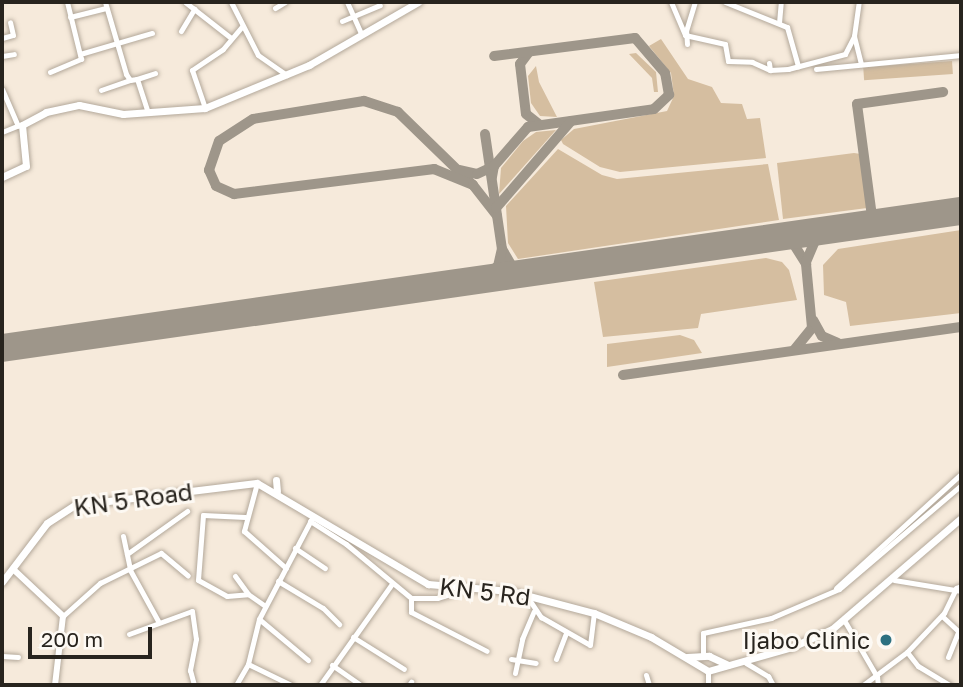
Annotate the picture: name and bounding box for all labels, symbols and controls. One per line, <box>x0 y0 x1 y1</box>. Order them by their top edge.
street label: KN 5 Road <box>72 476 194 522</box>
street label: KN 5 Rd <box>438 571 532 611</box>
scale bar <box>32 614 156 658</box>
text: 200 m <box>41 626 103 652</box>
place label: Ijabo Clinic <box>743 626 870 654</box>
marker: Ijabo Clinic <box>876 630 896 650</box>

